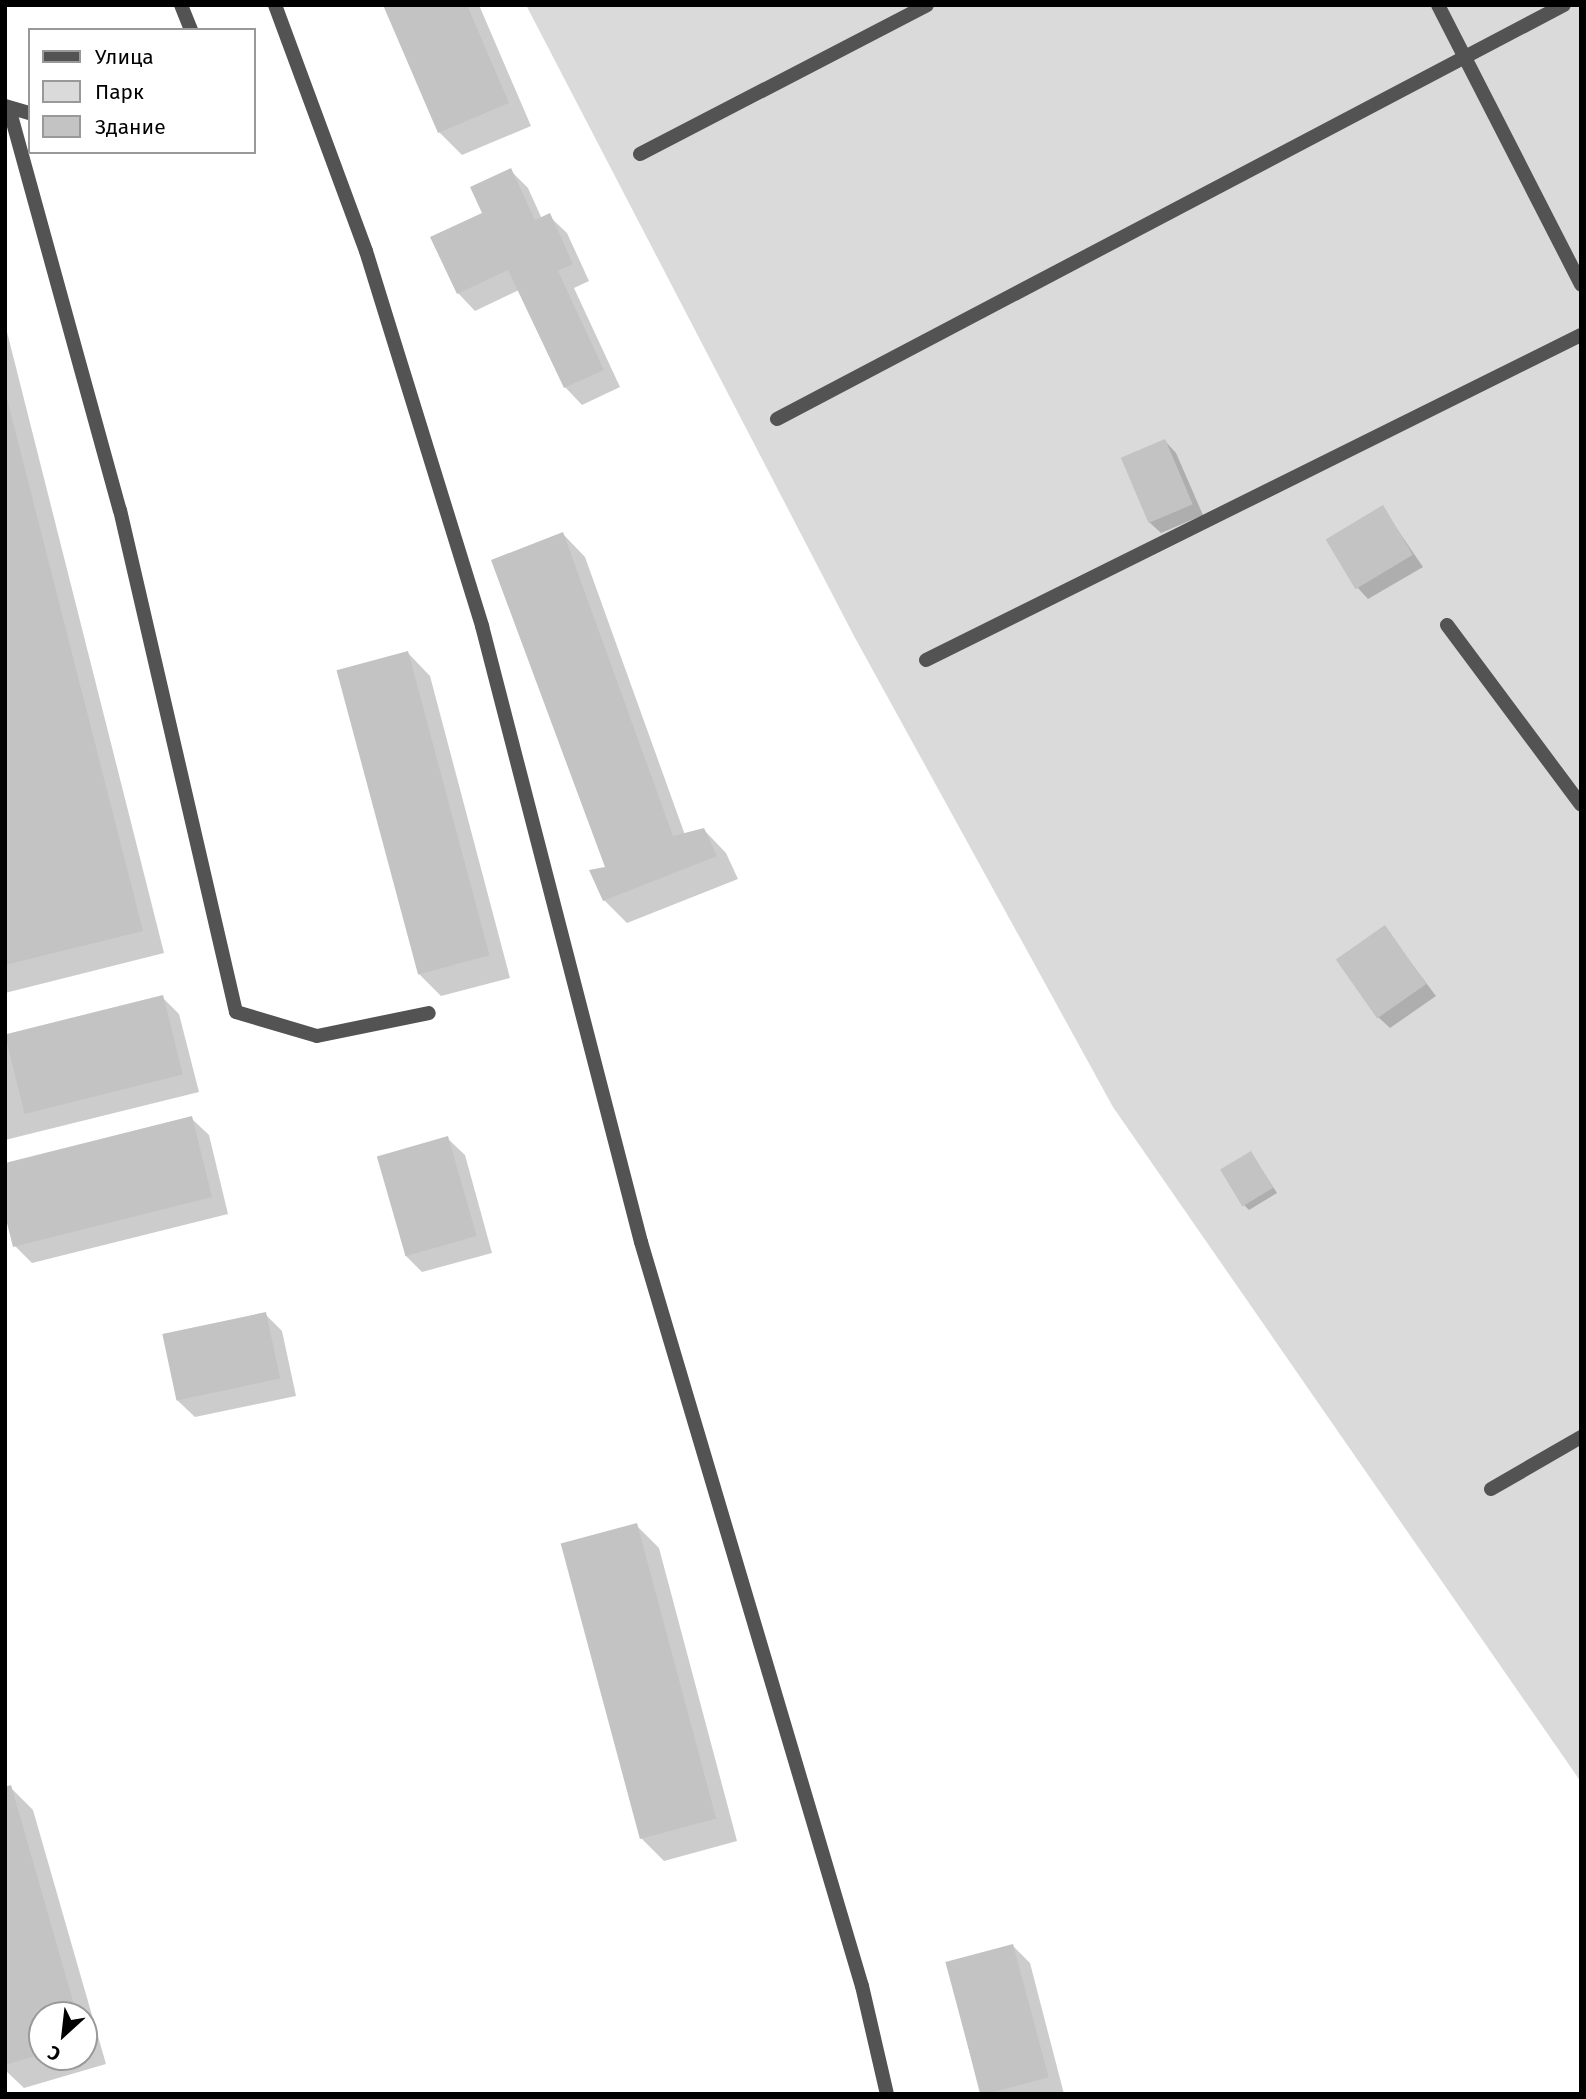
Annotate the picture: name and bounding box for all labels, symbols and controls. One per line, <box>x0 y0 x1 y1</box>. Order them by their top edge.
legend <box>28 28 256 154</box>
text: Улица <box>95 44 154 70</box>
text: Парк <box>95 79 144 105</box>
text: Здание <box>95 114 166 140</box>
north arrow <box>28 2001 98 2071</box>
text: С <box>44 2041 64 2066</box>

